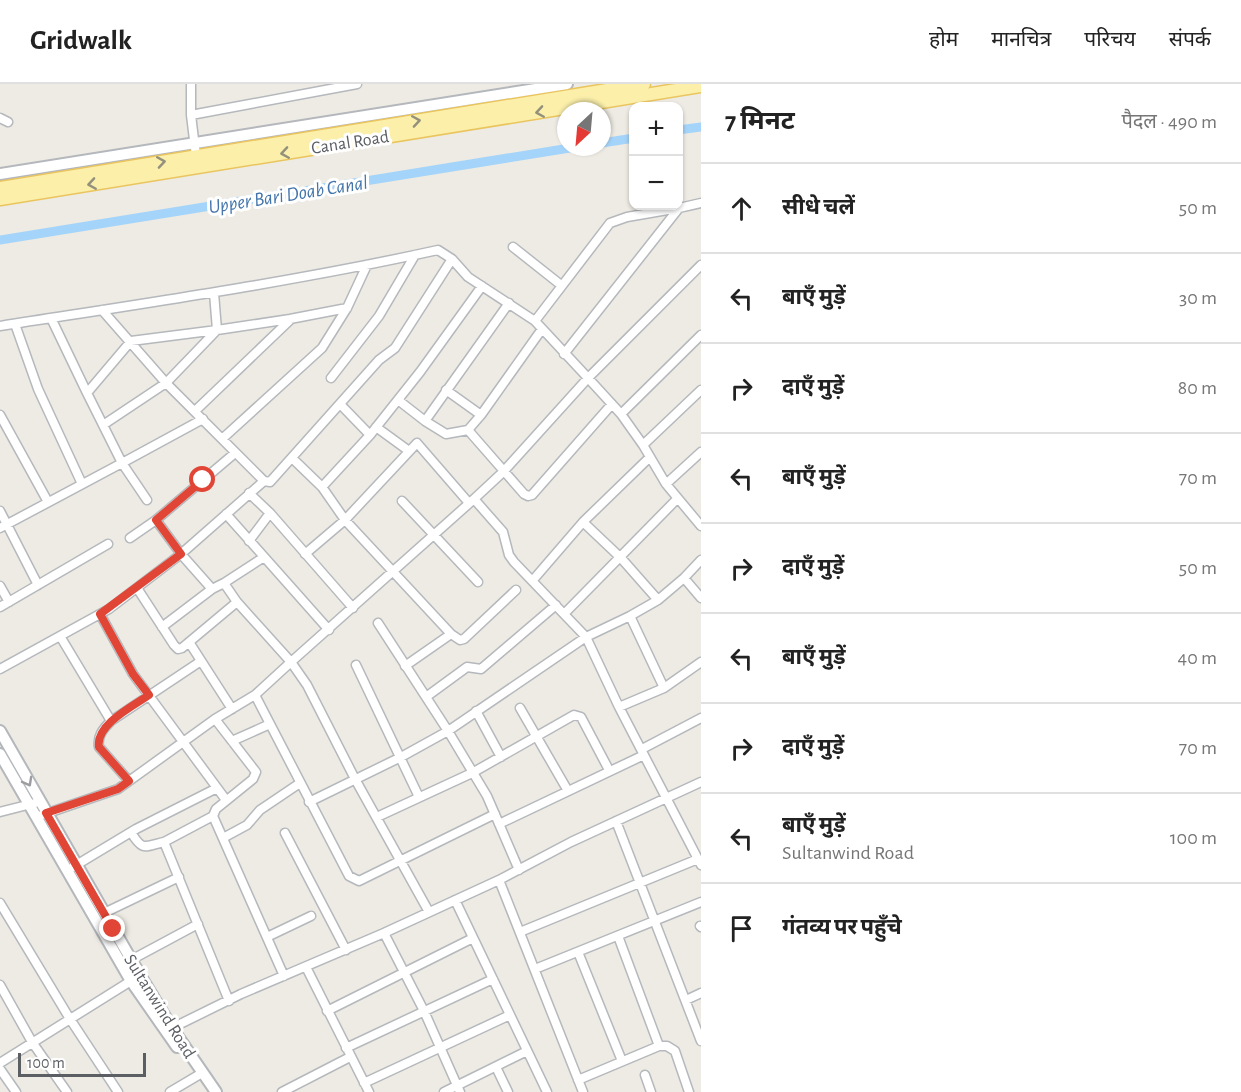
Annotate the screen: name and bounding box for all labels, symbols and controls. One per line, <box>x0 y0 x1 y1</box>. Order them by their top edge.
text: Gridwalk <box>30 27 132 55</box>
text: होम <box>929 29 958 50</box>
text: मानचित्र <box>991 29 1051 50</box>
text: परिचय <box>1084 29 1136 50</box>
text: संपर्क <box>1169 29 1211 50</box>
north arrow <box>557 102 611 156</box>
map controls <box>629 102 683 210</box>
button: + <box>629 102 683 156</box>
one-way arrow <box>535 105 545 118</box>
text: 7 मिनट <box>725 108 795 134</box>
text: पैदल · 490 m <box>1121 112 1217 132</box>
one-way arrow <box>411 115 421 127</box>
street label: Canal Road <box>310 128 390 158</box>
one-way arrow <box>280 146 289 158</box>
one-way arrow <box>157 156 166 168</box>
button: − <box>629 156 683 210</box>
water label: Upper Bari Doab Canal <box>207 172 369 217</box>
one-way arrow <box>88 177 98 190</box>
icon: ahead <box>725 192 758 225</box>
text: सीधे चलें <box>782 196 855 218</box>
text: 50 m <box>1179 198 1217 218</box>
icon: left <box>725 282 758 315</box>
text: बाएँ मुड़ें <box>782 286 846 308</box>
text: 30 m <box>1179 288 1217 308</box>
icon: right <box>725 372 758 405</box>
text: दाएँ मुड़ें <box>782 376 844 398</box>
text: 80 m <box>1178 378 1217 398</box>
icon: left <box>725 462 758 495</box>
route start <box>189 466 215 492</box>
text: बाएँ मुड़ें <box>782 466 846 488</box>
text: 70 m <box>1179 468 1217 488</box>
icon: right <box>725 552 758 585</box>
text: दाएँ मुड़ें <box>782 556 844 578</box>
text: 50 m <box>1179 558 1217 578</box>
icon: left <box>725 642 758 675</box>
text: बाएँ मुड़ें <box>782 646 846 668</box>
text: 40 m <box>1178 648 1217 668</box>
icon: right <box>725 732 758 765</box>
text: दाएँ मुड़ें <box>782 736 844 758</box>
text: 70 m <box>1179 738 1217 758</box>
one-way arrow <box>21 776 32 786</box>
text: बाएँ मुड़ें <box>782 814 846 836</box>
icon: left <box>725 822 758 855</box>
text: 100 m <box>1170 828 1217 848</box>
text: Sultanwind Road <box>782 843 914 863</box>
icon: arrive <box>725 912 758 945</box>
route end <box>99 915 125 941</box>
text: गंतव्य पर पहुँचे <box>782 916 902 938</box>
street label: Sultanwind Road <box>120 951 198 1062</box>
scale bar <box>18 1050 146 1078</box>
text: 100 m <box>27 1055 65 1071</box>

